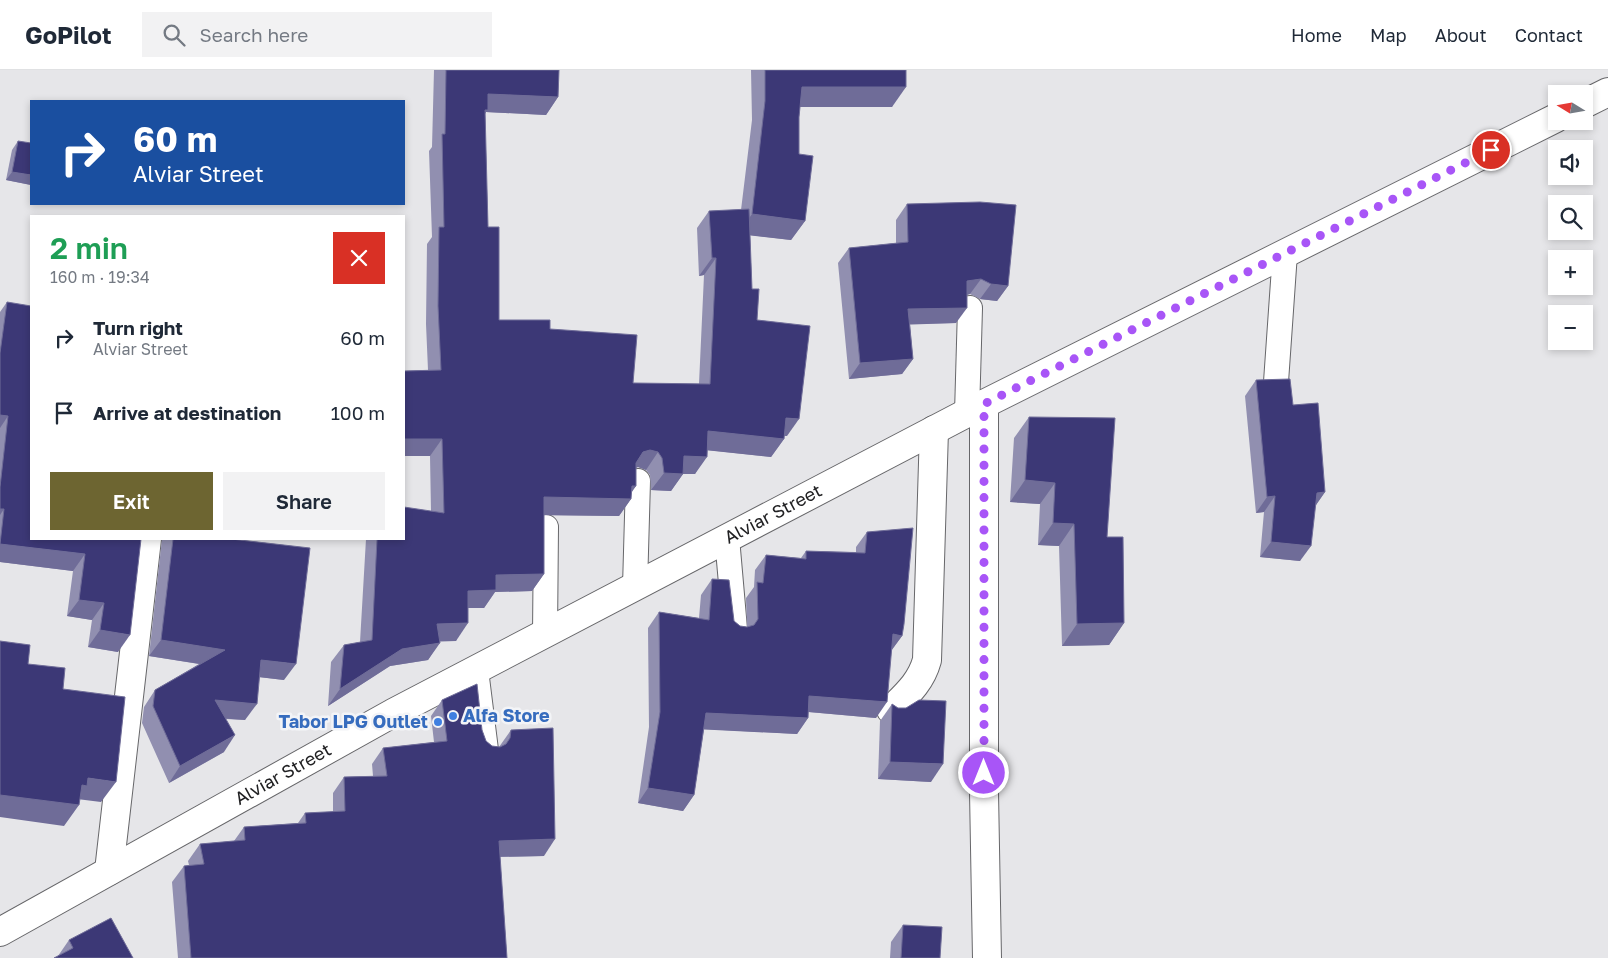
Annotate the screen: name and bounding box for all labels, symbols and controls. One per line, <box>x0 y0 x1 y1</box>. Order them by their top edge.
search box <box>142 12 492 57</box>
text: GoPilot <box>25 20 112 49</box>
icon: search <box>160 21 188 49</box>
text: Search here <box>200 23 308 46</box>
text: Home <box>1291 24 1342 46</box>
text: Map <box>1370 24 1407 46</box>
text: About <box>1435 24 1487 46</box>
text: Contact <box>1515 24 1583 46</box>
north arrow <box>1548 85 1592 130</box>
map controls <box>1548 85 1593 350</box>
text: 60 m <box>133 118 217 160</box>
icon: right <box>50 120 115 185</box>
pin <box>1470 129 1512 171</box>
icon: arrive <box>1477 136 1505 164</box>
button: sound <box>1548 140 1593 185</box>
text: Alviar Street <box>133 160 264 187</box>
button: search <box>1548 195 1593 240</box>
text: 2 min <box>50 230 128 266</box>
button: close <box>333 232 385 284</box>
button: + <box>1548 250 1593 295</box>
text: 160 m · 19:34 <box>50 267 150 287</box>
button: − <box>1548 305 1593 350</box>
text: Turn right <box>93 316 183 339</box>
icon: right <box>50 324 78 352</box>
text: 60 m <box>340 326 385 349</box>
text: Alviar Street <box>93 339 188 359</box>
icon: arrive <box>50 399 78 427</box>
text: Arrive at destination <box>93 401 281 424</box>
text: 100 m <box>331 401 385 424</box>
button: Exit <box>50 472 213 530</box>
button: Share <box>223 472 385 530</box>
street label: Alviar Street <box>720 479 825 548</box>
place label: Alfa Store <box>463 704 550 726</box>
place label: Tabor LPG Outlet <box>278 710 428 732</box>
marker: Alfa Store <box>447 710 459 722</box>
marker: Tabor LPG Outlet <box>432 716 444 728</box>
street label: Alviar Street <box>230 738 335 809</box>
position arrow <box>957 746 1009 798</box>

